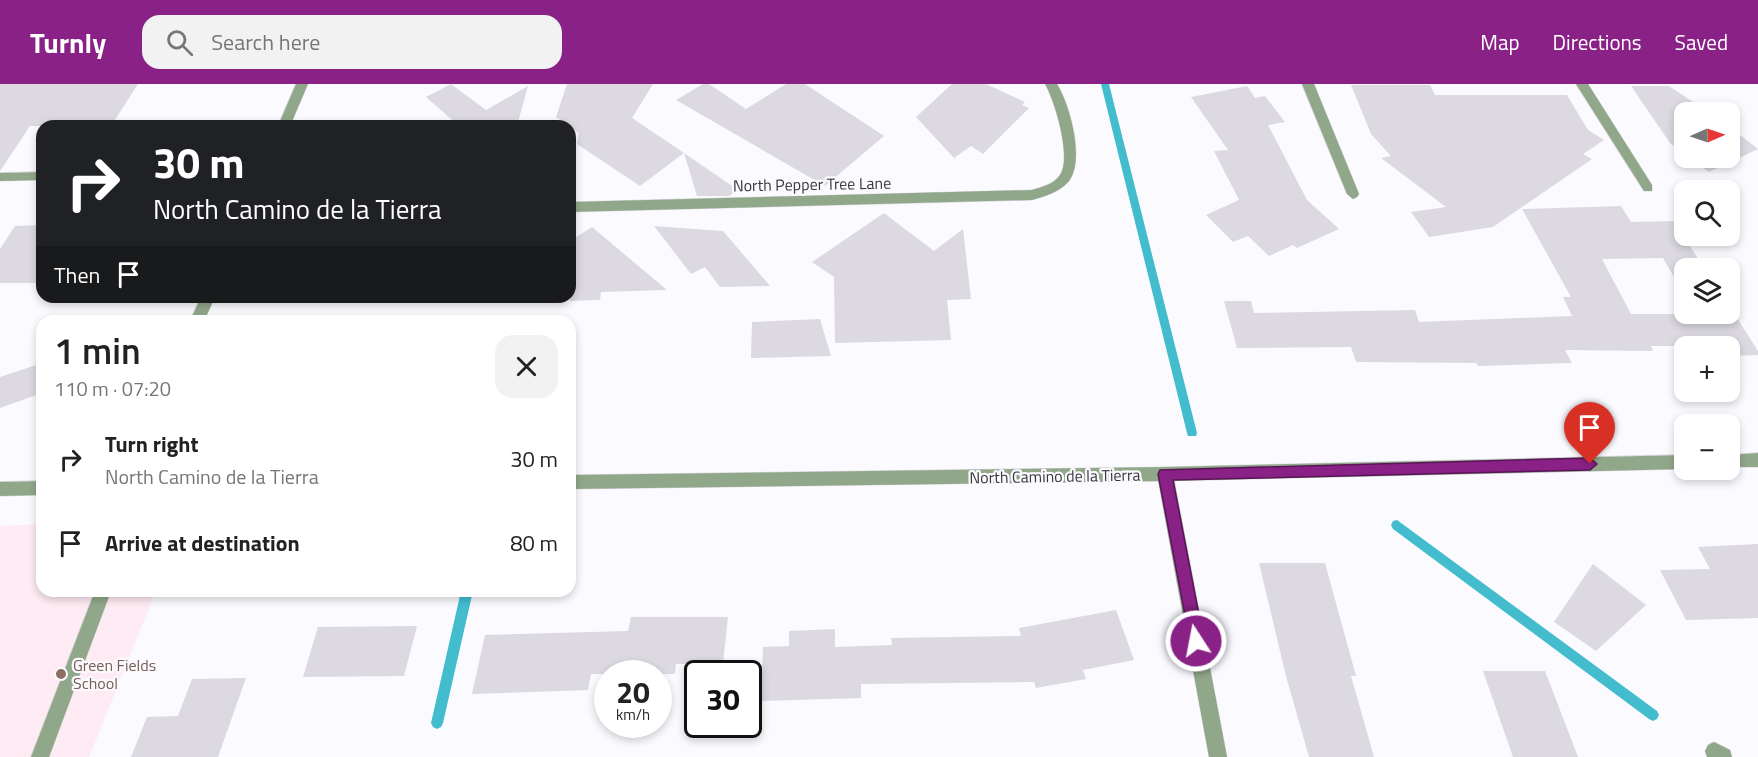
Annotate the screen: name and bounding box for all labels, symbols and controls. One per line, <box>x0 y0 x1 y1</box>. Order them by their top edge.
search box <box>142 15 562 69</box>
text: Turnly <box>30 21 106 64</box>
text: Search here <box>211 25 320 59</box>
icon: search <box>163 26 196 59</box>
text: Map <box>1480 26 1520 58</box>
text: Directions <box>1553 26 1642 58</box>
text: Saved <box>1675 26 1728 58</box>
north arrow <box>1674 102 1740 168</box>
map controls <box>1674 102 1740 480</box>
text: 30 m <box>153 130 245 194</box>
icon: right <box>54 144 132 222</box>
street label: North Pepper Tree Lane <box>733 171 891 197</box>
button: search <box>1674 180 1740 246</box>
text: North Camino de la Tierra <box>153 188 442 229</box>
text: Then <box>54 258 100 292</box>
icon: arrive <box>112 258 145 291</box>
button: layers <box>1674 258 1740 324</box>
text: 1 min <box>54 323 141 378</box>
button: close <box>495 335 558 398</box>
button: + <box>1674 336 1740 402</box>
text: 110 m · 07:20 <box>54 373 171 404</box>
pin <box>1564 402 1615 464</box>
icon: arrive <box>1573 411 1606 444</box>
button: − <box>1674 414 1740 480</box>
text: Turn right <box>105 427 199 461</box>
text: 30 m <box>510 442 558 476</box>
icon: right <box>54 443 87 476</box>
text: North Camino de la Tierra <box>105 461 319 492</box>
street label: North Camino de la Tierra <box>969 463 1141 489</box>
text: Arrive at destination <box>105 526 300 560</box>
text: 80 m <box>510 526 558 560</box>
icon: arrive <box>54 527 87 560</box>
position arrow <box>1164 609 1228 673</box>
place label: Green Fields School <box>73 653 156 695</box>
speed limit sign: 30 <box>684 660 762 738</box>
marker: Green Fields School <box>54 667 68 681</box>
text: 20 <box>616 669 650 715</box>
text: km/h <box>616 703 650 726</box>

